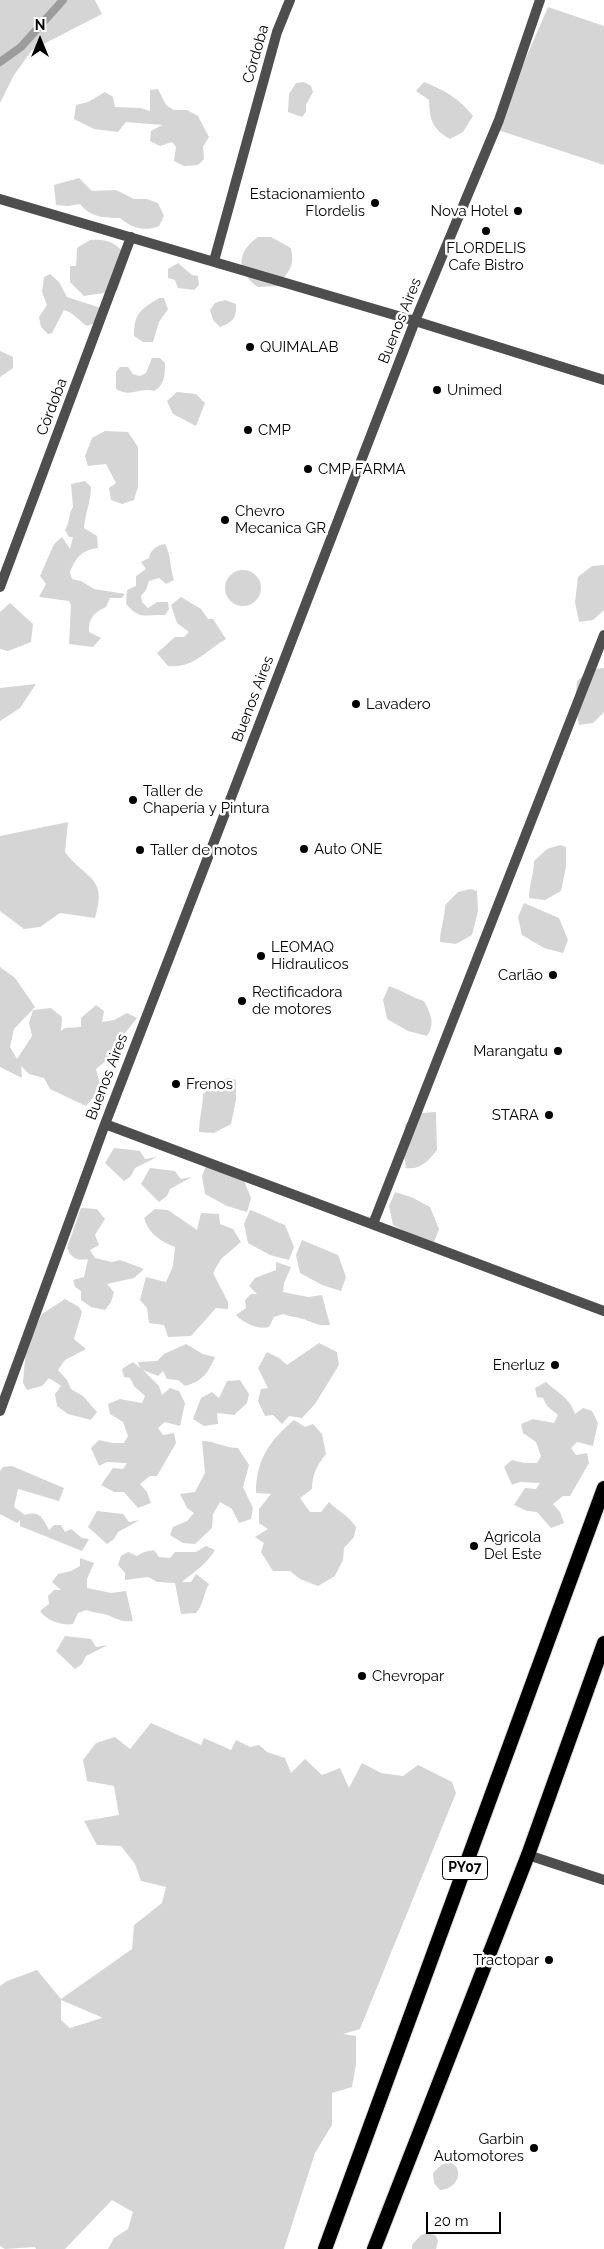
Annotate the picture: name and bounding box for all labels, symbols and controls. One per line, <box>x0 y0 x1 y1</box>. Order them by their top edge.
north arrow <box>15 15 65 65</box>
text: N <box>35 17 45 33</box>
street label: Córdoba <box>239 23 273 85</box>
place label: Estacionamiento Flordelis <box>250 185 365 220</box>
marker: Estacionamiento Flordelis <box>369 197 381 209</box>
place label: Nova Hotel <box>431 202 508 220</box>
marker: Nova Hotel <box>512 205 524 217</box>
marker: FLORDELIS Cafe Bistro <box>480 225 492 237</box>
place label: FLORDELIS Cafe Bistro <box>446 239 526 274</box>
street label: Buenos Aires <box>375 275 425 367</box>
place label: QUIMALAB <box>260 338 338 356</box>
marker: QUIMALAB <box>244 341 256 353</box>
street label: Córdoba <box>33 376 71 438</box>
place label: Unimed <box>447 381 502 399</box>
marker: Unimed <box>431 384 443 396</box>
place label: CMP <box>258 421 291 439</box>
marker: CMP <box>242 424 254 436</box>
place label: CMP FARMA <box>318 460 406 478</box>
marker: CMP FARMA <box>302 463 314 475</box>
place label: Chevro Mecanica GR <box>235 502 326 537</box>
marker: Chevro Mecanica GR <box>219 514 231 526</box>
street label: Buenos Aires <box>228 653 278 745</box>
place label: Lavadero <box>366 695 431 713</box>
marker: Lavadero <box>350 698 362 710</box>
place label: Taller de Chapería y Pintura <box>143 782 269 817</box>
marker: Taller de Chapería y Pintura <box>127 794 139 806</box>
place label: Auto ONE <box>314 840 383 858</box>
place label: Taller de motos <box>150 841 257 859</box>
marker: Auto ONE <box>298 843 310 855</box>
marker: Taller de motos <box>134 844 146 856</box>
place label: LEOMAQ Hidraulicos <box>271 938 349 973</box>
marker: LEOMAQ Hidraulicos <box>255 950 267 962</box>
place label: Carlāo <box>498 966 543 984</box>
marker: Carlāo <box>547 969 559 981</box>
place label: Rectificadora de motores <box>252 983 343 1018</box>
marker: Rectificadora de motores <box>236 995 248 1007</box>
street label: Buenos Aires <box>82 1031 132 1123</box>
place label: Marangatu <box>473 1042 548 1060</box>
marker: Marangatu <box>552 1045 564 1057</box>
place label: Frenos <box>186 1075 233 1093</box>
marker: Frenos <box>170 1078 182 1090</box>
place label: STARA <box>492 1106 539 1124</box>
marker: STARA <box>543 1109 555 1121</box>
place label: Enerluz <box>493 1356 545 1374</box>
marker: Enerluz <box>549 1359 561 1371</box>
place label: Agricola Del Este <box>484 1528 541 1563</box>
marker: Agricola Del Este <box>468 1540 480 1552</box>
place label: Chevropar <box>372 1667 444 1685</box>
marker: Chevropar <box>356 1670 368 1682</box>
road number: PY07 <box>442 1856 488 1880</box>
place label: Tractopar <box>473 1951 539 1969</box>
marker: Tractopar <box>543 1954 555 1966</box>
place label: Garbin Automotores <box>434 2130 524 2165</box>
marker: Garbin Automotores <box>528 2142 540 2154</box>
scale bar <box>429 2202 504 2234</box>
text: 20 m <box>434 2212 469 2230</box>

